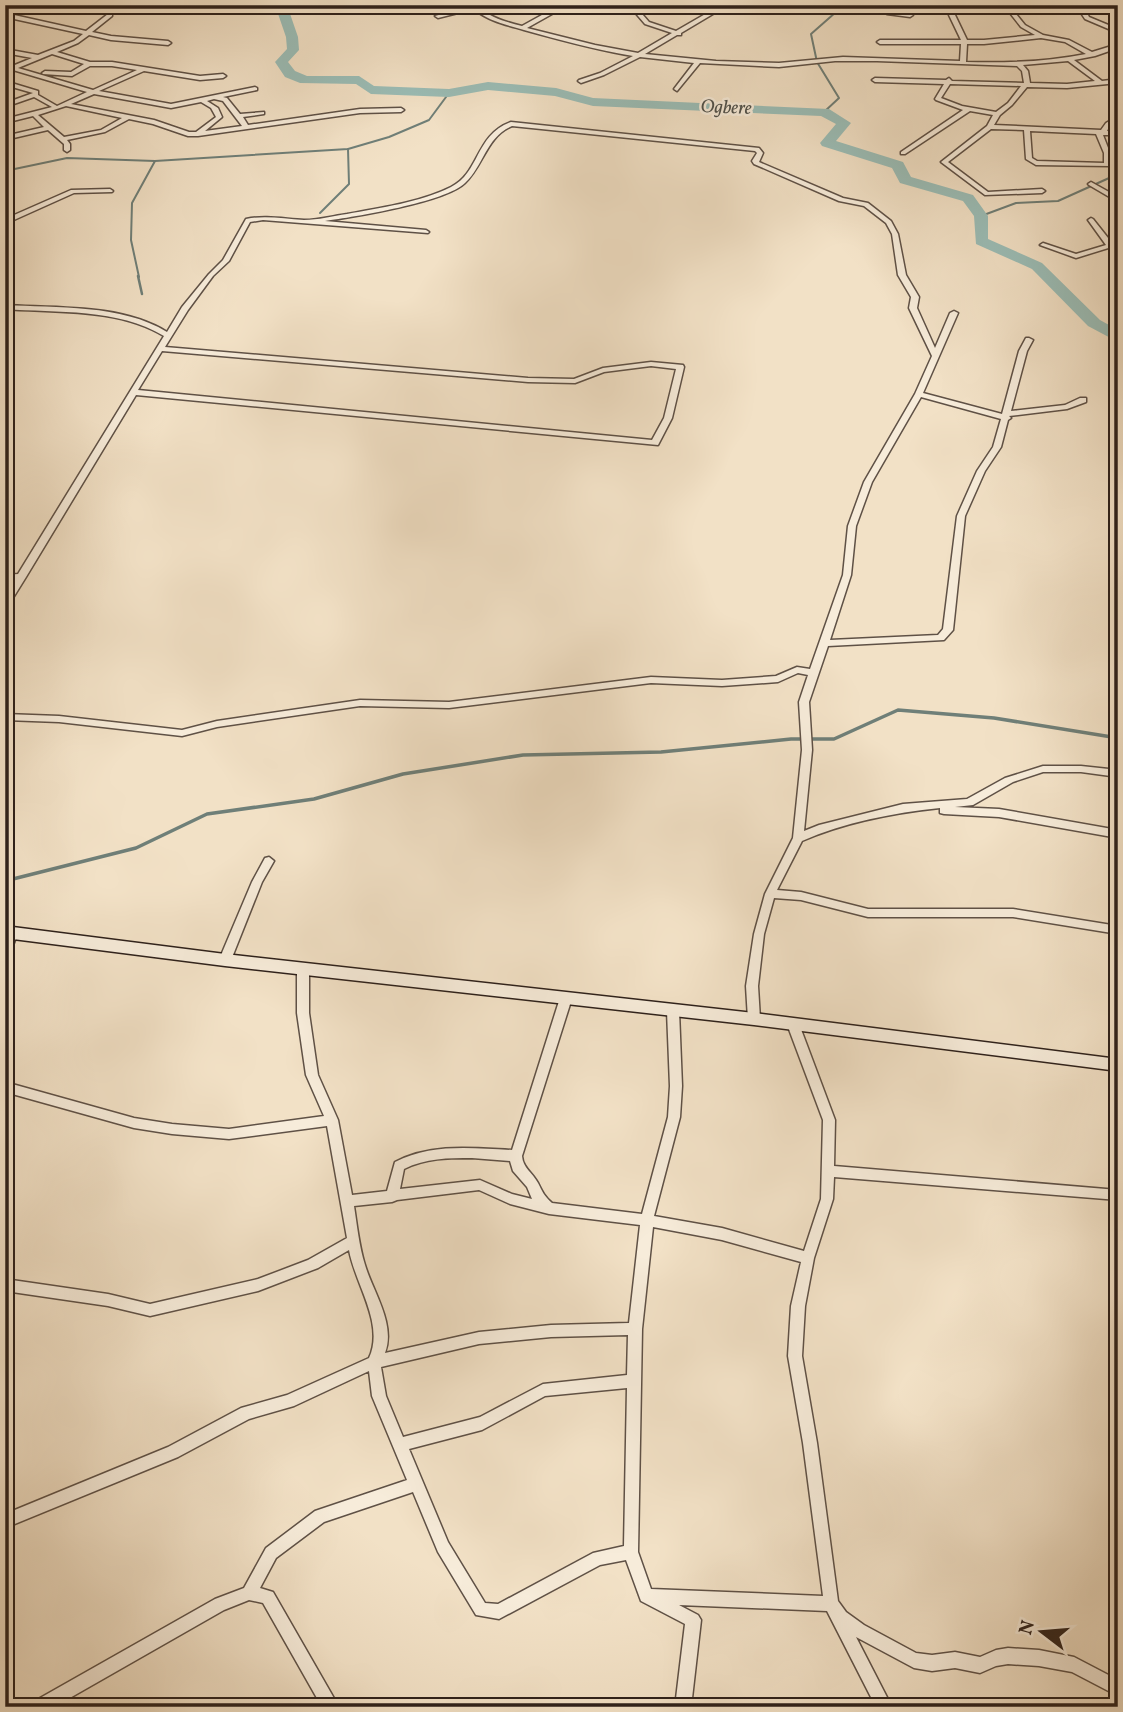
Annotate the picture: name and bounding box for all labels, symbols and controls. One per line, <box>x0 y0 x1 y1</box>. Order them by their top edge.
water label: Ogbere <box>700 94 752 122</box>
north arrow <box>1007 1596 1078 1666</box>
text: N <box>1013 1617 1042 1638</box>

